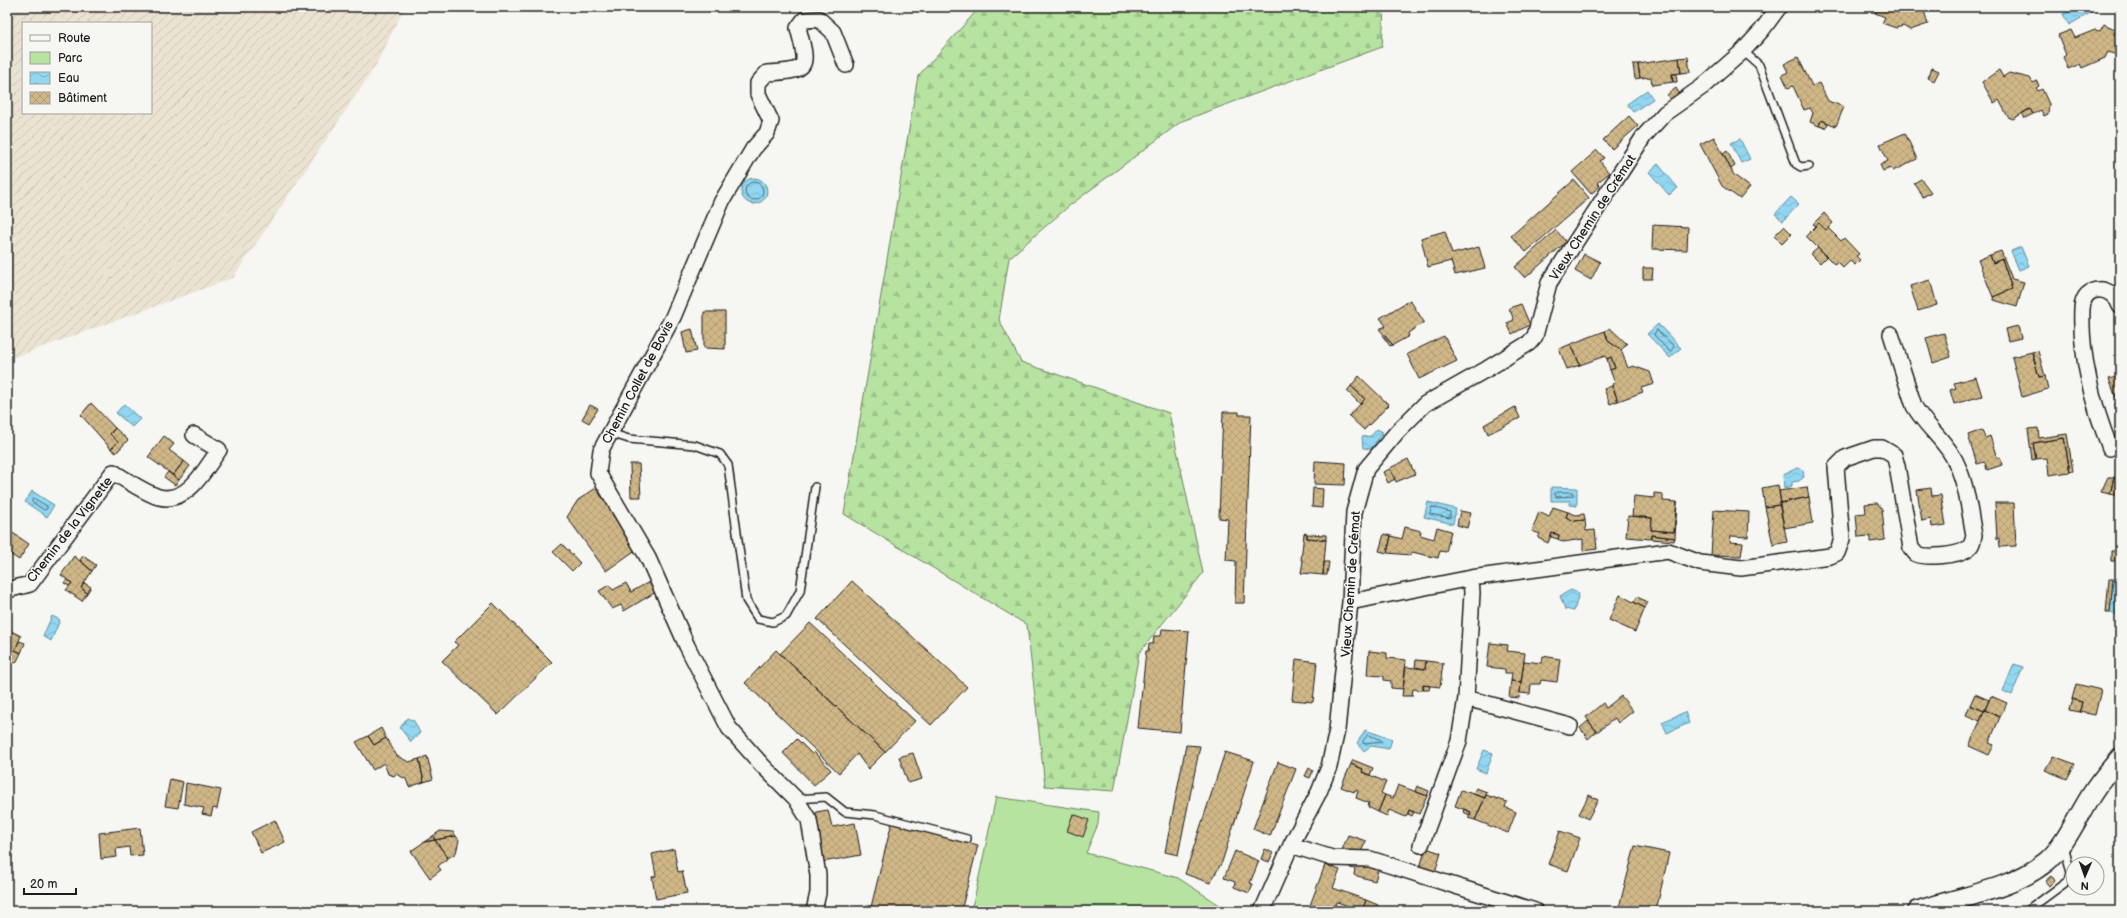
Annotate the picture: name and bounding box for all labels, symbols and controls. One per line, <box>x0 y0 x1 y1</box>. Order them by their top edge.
legend <box>22 22 152 114</box>
text: Route <box>58 31 90 46</box>
text: Parc <box>58 51 82 66</box>
text: Eau <box>58 71 79 86</box>
text: Bâtiment <box>58 91 107 106</box>
street label: Vieux Chemin de Crémat <box>1546 152 1639 283</box>
street label: Chemin Collet de Bovis <box>599 318 677 447</box>
street label: Chemin de la Vignette <box>24 473 116 586</box>
street label: Vieux Chemin de Crémat <box>1338 510 1364 658</box>
north arrow <box>2065 856 2105 896</box>
scale bar <box>24 870 76 896</box>
text: 20 m <box>30 877 57 892</box>
text: N <box>2080 879 2089 892</box>

